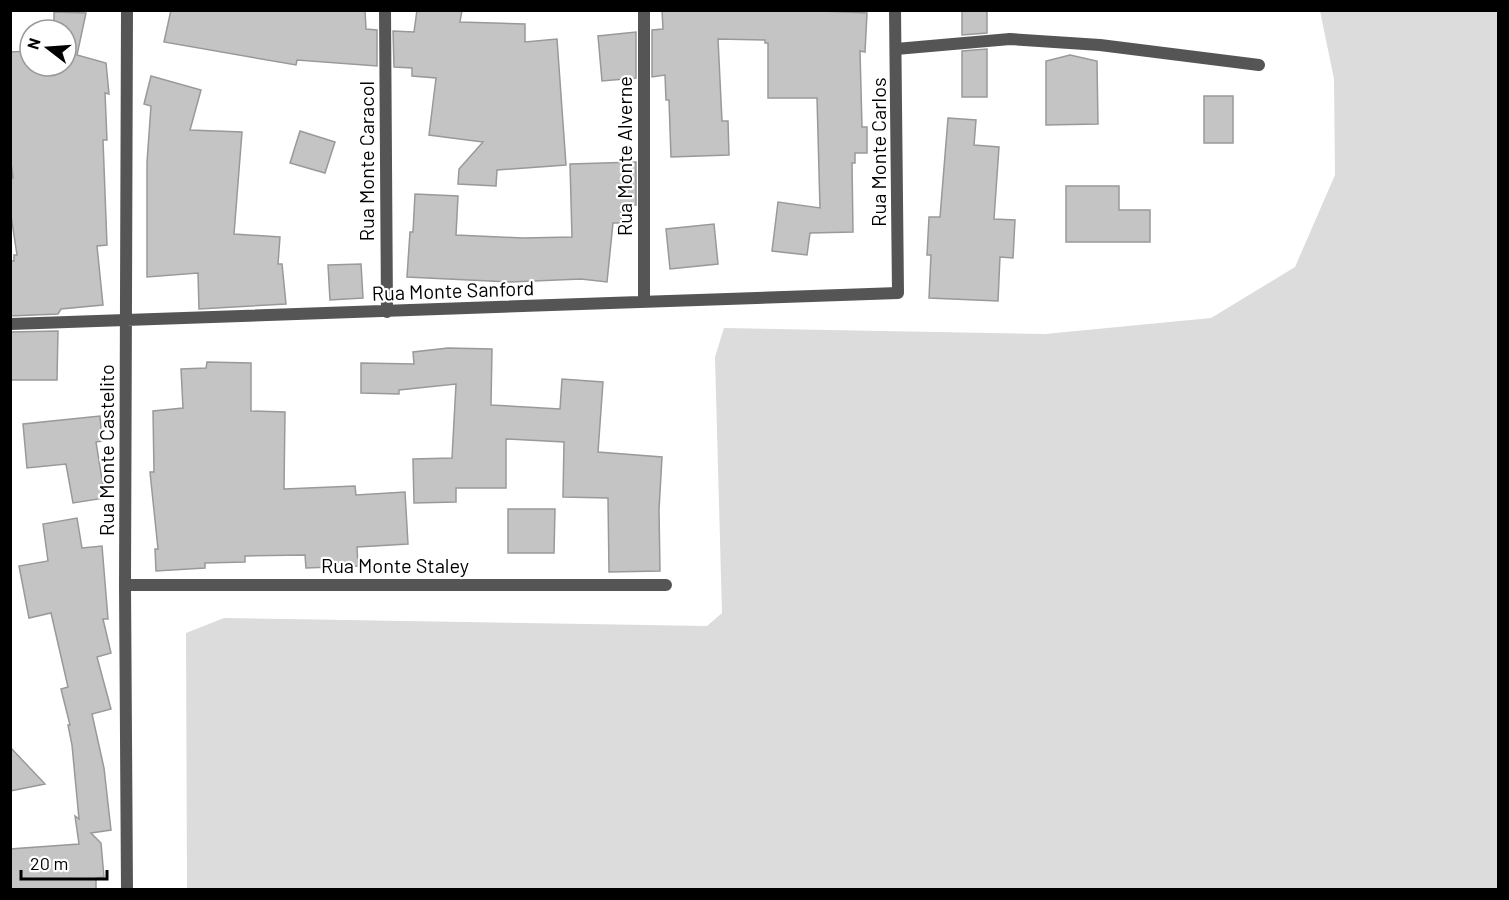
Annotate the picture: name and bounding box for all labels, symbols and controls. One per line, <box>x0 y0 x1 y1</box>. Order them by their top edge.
north arrow <box>18 18 78 78</box>
text: N <box>23 36 44 51</box>
street label: Rua Monte Alverne <box>612 76 636 236</box>
street label: Rua Monte Carlos <box>866 77 890 227</box>
street label: Rua Monte Caracol <box>354 81 378 241</box>
street label: Rua Monte Sanford <box>371 275 535 305</box>
street label: Rua Monte Castelito <box>94 364 118 536</box>
street label: Rua Monte Staley <box>321 553 469 577</box>
scale bar <box>21 843 106 881</box>
text: 20 m <box>30 852 68 874</box>

